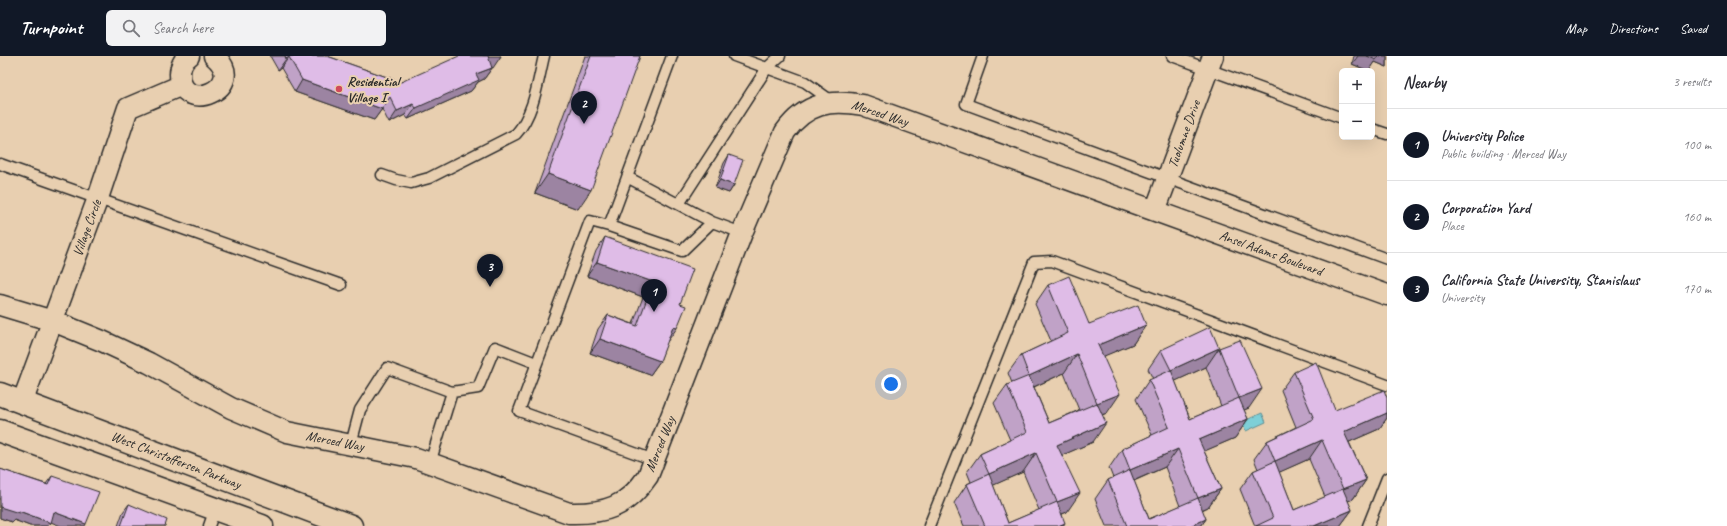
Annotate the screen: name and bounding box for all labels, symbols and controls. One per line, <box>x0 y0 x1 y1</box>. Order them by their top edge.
search box <box>106 10 386 46</box>
text: Turnpoint <box>20 16 82 40</box>
icon: search <box>120 17 142 39</box>
text: Search here <box>152 19 214 38</box>
text: Map <box>1566 20 1587 37</box>
text: Directions <box>1609 20 1658 37</box>
text: Saved <box>1680 20 1707 37</box>
map controls <box>1339 68 1375 140</box>
button: + <box>1339 68 1375 104</box>
text: Nearby <box>1403 72 1446 93</box>
place label: Residential Village I <box>347 73 402 106</box>
text: 3 results <box>1673 74 1711 90</box>
marker: Residential Village I <box>334 84 344 94</box>
pin: 2 <box>571 91 597 124</box>
street label: Merced Way <box>849 96 912 131</box>
street label: Tuolumne Drive <box>1164 97 1205 170</box>
button: − <box>1339 104 1375 140</box>
text: University Police <box>1441 127 1523 146</box>
text: 1 <box>1413 137 1419 153</box>
text: 100 m <box>1683 137 1711 153</box>
text: Public building · Merced Way <box>1441 146 1566 162</box>
street label: Village Circle <box>69 196 106 259</box>
text: Corporation Yard <box>1441 199 1530 218</box>
text: 2 <box>1413 209 1419 225</box>
text: 160 m <box>1683 209 1711 225</box>
text: Place <box>1441 218 1464 234</box>
street label: Ansel Adams Boulevard <box>1217 226 1327 280</box>
pin: 3 <box>477 254 503 287</box>
text: California State University, Stanislaus <box>1441 271 1639 290</box>
pin: 1 <box>641 279 667 312</box>
text: 3 <box>1413 281 1419 297</box>
text: 170 m <box>1683 281 1711 297</box>
text: University <box>1441 290 1484 306</box>
your location <box>881 374 901 394</box>
street label: Merced Way <box>641 413 679 474</box>
street label: West Christoffersen Parkway <box>109 427 244 493</box>
street label: Merced Way <box>305 427 367 455</box>

